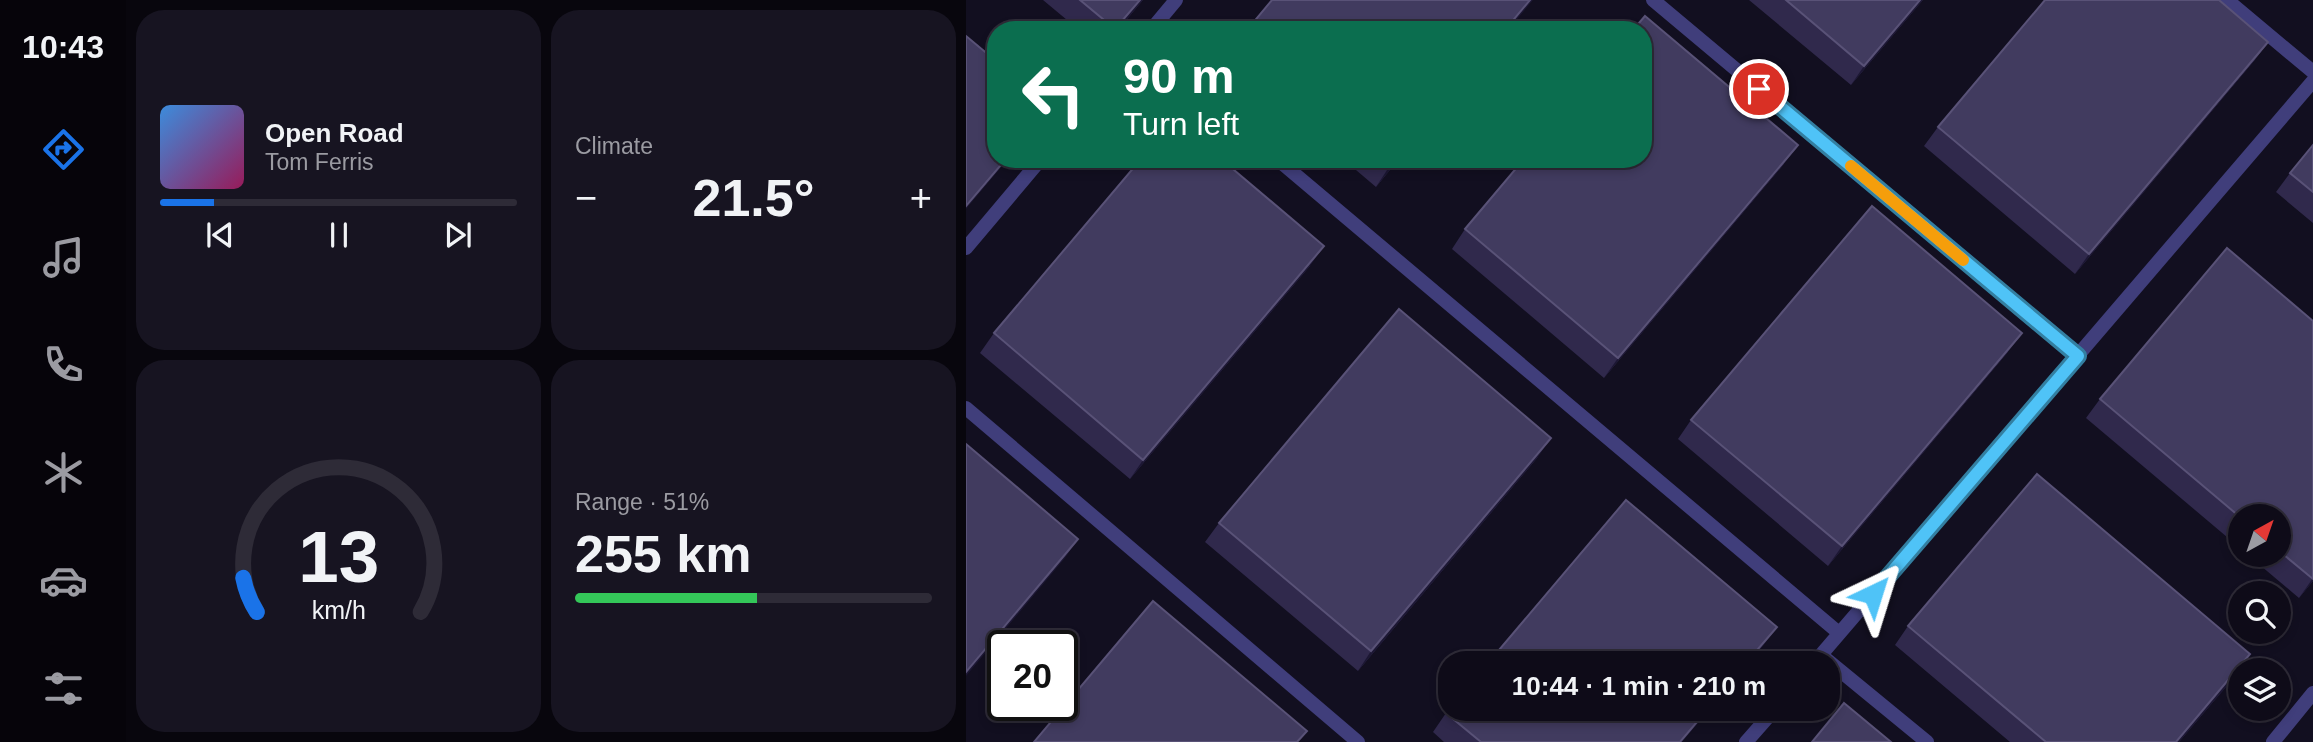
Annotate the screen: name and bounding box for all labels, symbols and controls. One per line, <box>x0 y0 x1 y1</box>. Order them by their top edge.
text: 10:43 <box>22 29 104 65</box>
icon: left <box>1008 49 1099 140</box>
text: 90 m <box>1123 49 1235 103</box>
pin <box>1729 59 1789 119</box>
icon: arrive <box>1740 70 1778 108</box>
text: Turn left <box>1123 106 1239 142</box>
text: Open Road <box>265 118 404 148</box>
icon: directions <box>39 125 88 174</box>
text: Climate <box>575 133 653 159</box>
text: Tom Ferris <box>265 149 374 175</box>
text: 21.5° <box>692 169 815 227</box>
text: − <box>575 177 597 219</box>
text: + <box>910 177 932 219</box>
icon: previous <box>201 216 239 254</box>
icon: pause <box>320 216 358 254</box>
icon: next <box>439 216 477 254</box>
icon: music <box>39 233 88 282</box>
icon: phone <box>39 340 88 389</box>
icon: climate <box>39 448 88 497</box>
text: Range · 51% <box>575 489 709 515</box>
north arrow <box>2228 504 2291 567</box>
map controls <box>2228 504 2291 721</box>
text: 13 <box>298 516 379 597</box>
text: 255 km <box>575 525 751 583</box>
icon: car <box>39 556 88 605</box>
position arrow <box>1836 557 1910 631</box>
button: search <box>2228 581 2291 644</box>
text: km/h <box>311 596 366 624</box>
speed limit sign: 20 <box>987 630 1078 721</box>
button: layers <box>2228 658 2291 721</box>
icon: filters <box>39 664 88 713</box>
text: 10:44 · 1 min · 210 m <box>1512 671 1766 701</box>

